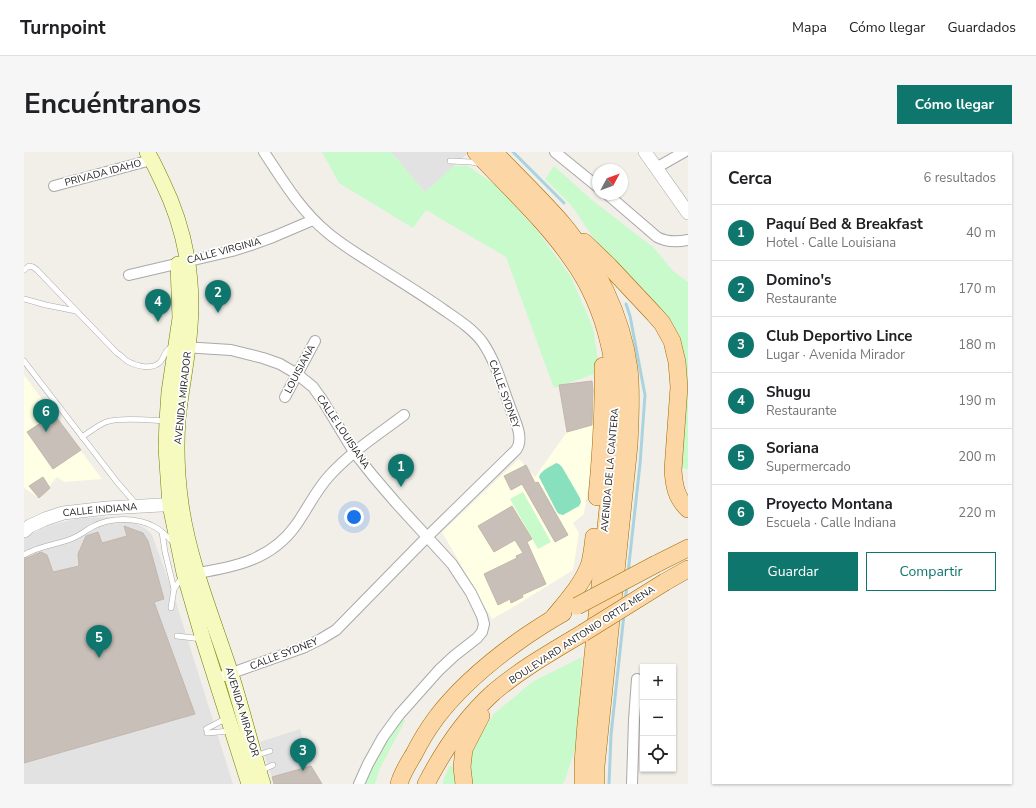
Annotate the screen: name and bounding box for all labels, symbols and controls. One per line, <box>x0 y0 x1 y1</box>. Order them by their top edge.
text: Turnpoint <box>20 15 106 41</box>
text: Mapa <box>792 18 827 37</box>
text: Cómo llegar <box>849 18 925 37</box>
text: Guardados <box>947 18 1016 37</box>
text: Encuéntranos <box>24 85 201 123</box>
button: Cómo llegar <box>897 85 1012 124</box>
street label: PRIVADA IDAHO <box>63 156 143 190</box>
north arrow <box>592 164 628 200</box>
text: Cerca <box>728 167 772 190</box>
text: 6 resultados <box>924 169 996 187</box>
text: Paquí Bed & Breakfast <box>766 214 923 234</box>
text: 1 <box>737 224 745 242</box>
text: 40 m <box>966 224 996 242</box>
street label: CALLE VIRGINIA <box>185 234 263 268</box>
text: Hotel · Calle Louisiana <box>766 234 896 252</box>
text: Domino's <box>766 270 831 290</box>
pin: 2 <box>205 280 231 313</box>
text: 2 <box>737 280 745 298</box>
text: 170 m <box>958 280 996 298</box>
pin: 4 <box>145 289 171 322</box>
text: Restaurante <box>766 290 837 308</box>
text: Club Deportivo Lince <box>766 326 912 346</box>
text: 3 <box>737 336 745 354</box>
text: 180 m <box>958 336 996 354</box>
street label: LOUISIANA <box>281 342 319 396</box>
text: Lugar · Avenida Mirador <box>766 346 905 364</box>
street label: AVENIDA MIRADOR <box>171 351 195 445</box>
street label: CALLE SYDNEY <box>485 358 523 431</box>
text: Shugu <box>766 382 811 402</box>
street label: CALLE LOUISIANA <box>313 392 373 472</box>
text: 4 <box>737 392 745 410</box>
text: 190 m <box>958 392 996 410</box>
pin: 6 <box>33 399 59 432</box>
text: Restaurante <box>766 402 837 420</box>
street label: AVENIDA DE LA CANTERA <box>598 407 622 533</box>
text: Soriana <box>766 438 819 458</box>
text: 5 <box>737 448 745 466</box>
text: 200 m <box>958 448 996 466</box>
pin: 1 <box>388 454 414 487</box>
text: Supermercado <box>766 458 851 476</box>
text: Proyecto Montana <box>766 494 893 514</box>
street label: CALLE INDIANA <box>62 500 139 520</box>
text: 6 <box>737 504 745 522</box>
text: 220 m <box>958 504 996 522</box>
your location <box>344 507 364 527</box>
text: Escuela · Calle Indiana <box>766 514 896 532</box>
button: Guardar <box>728 552 858 591</box>
button: Compartir <box>866 552 996 591</box>
street label: BOULEVARD ANTONIO ORTIZ MENA <box>506 582 658 688</box>
pin: 5 <box>86 625 112 658</box>
street label: CALLE SYDNEY <box>248 634 321 673</box>
map controls <box>640 664 676 772</box>
button: + <box>640 664 676 700</box>
street label: AVENIDA MIRADOR <box>222 665 262 759</box>
button: − <box>640 700 676 736</box>
button: locate <box>640 736 676 772</box>
pin: 3 <box>290 738 316 771</box>

